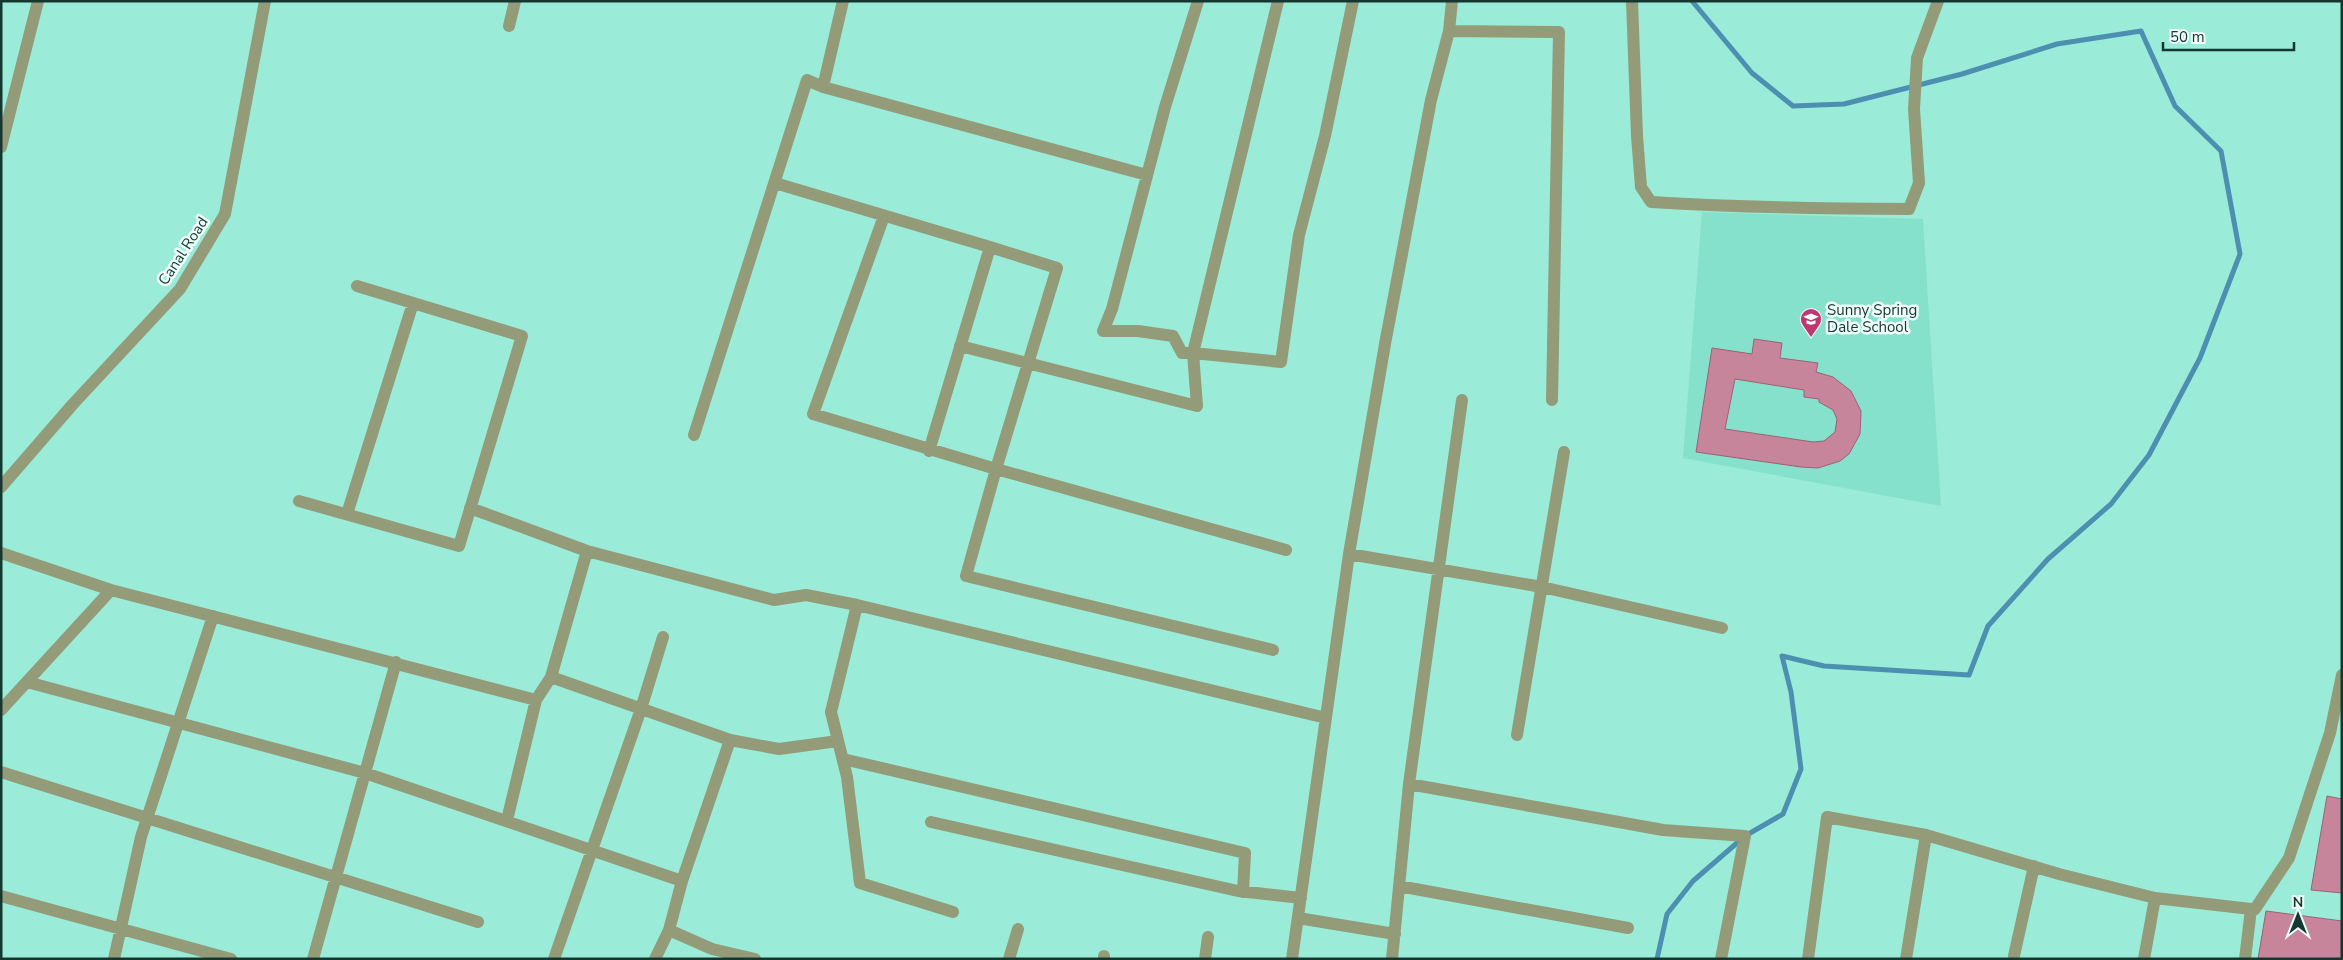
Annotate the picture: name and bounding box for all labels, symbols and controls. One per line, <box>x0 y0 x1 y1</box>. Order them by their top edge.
scale bar <box>2163 20 2294 52</box>
text: 50 m <box>2170 27 2205 47</box>
street label: Canal Road <box>154 213 212 289</box>
place label: Sunny Spring Dale School <box>1827 300 1917 337</box>
school or university icon: Sunny Spring Dale School <box>1799 307 1823 338</box>
north arrow <box>2273 890 2323 940</box>
text: N <box>2293 893 2303 912</box>

